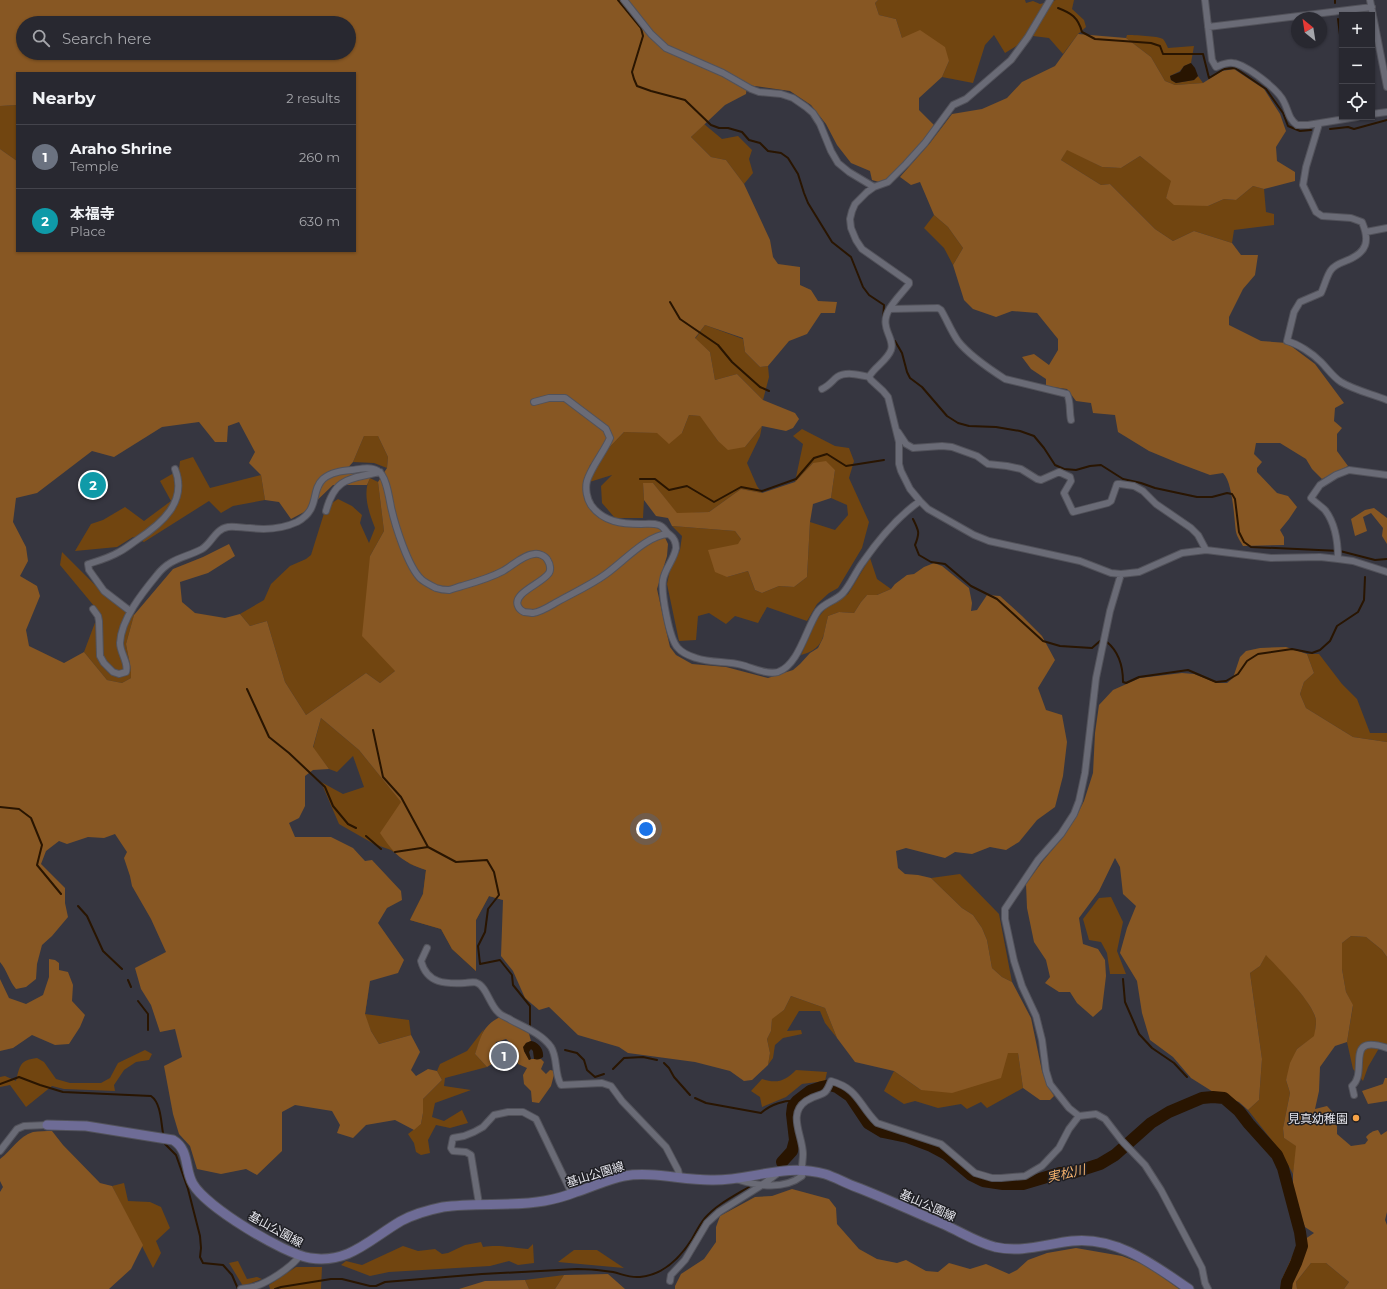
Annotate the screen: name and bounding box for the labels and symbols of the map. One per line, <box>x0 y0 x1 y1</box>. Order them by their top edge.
north arrow <box>1291 12 1327 48</box>
pin: 2 <box>80 470 106 500</box>
your location <box>636 819 656 839</box>
pin: 1 <box>491 1041 517 1071</box>
place label: 見真幼稚園 <box>1288 1111 1348 1126</box>
marker: 見真幼稚園 <box>1351 1113 1361 1123</box>
street label: 基山公園線 <box>564 1158 626 1190</box>
water label: 実松川 <box>1045 1160 1089 1185</box>
street label: 基山公園線 <box>898 1186 958 1224</box>
street label: 基山公園線 <box>246 1208 306 1250</box>

